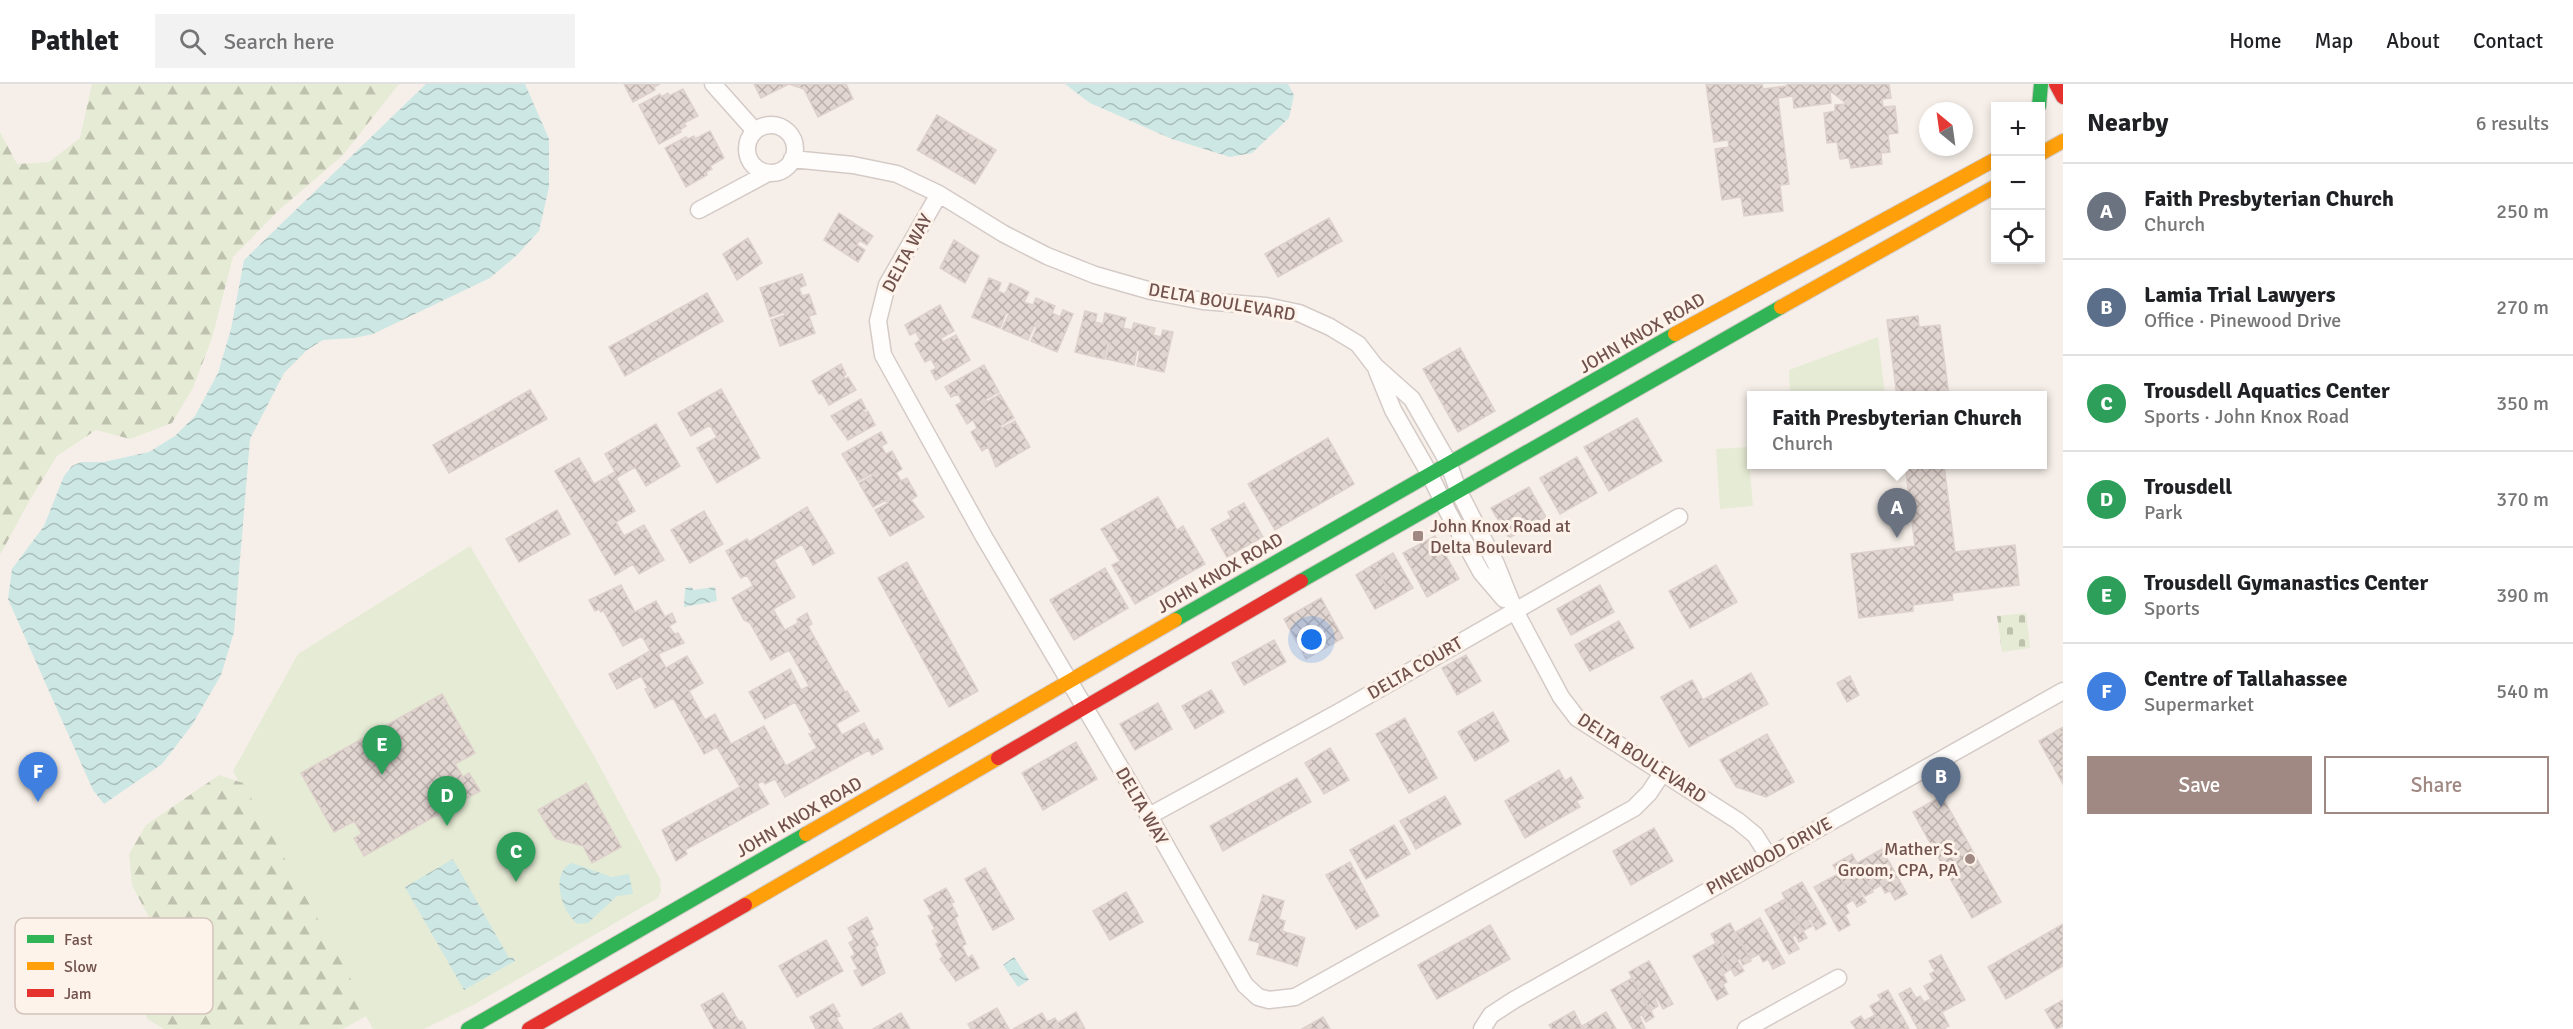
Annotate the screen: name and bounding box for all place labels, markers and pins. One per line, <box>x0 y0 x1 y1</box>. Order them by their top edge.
pin: A <box>1878 488 1916 538</box>
place label: John Knox Road at Delta Boulevard <box>1430 515 1571 558</box>
marker: John Knox Road at Delta Boulevard <box>1411 529 1425 543</box>
pin: E <box>362 726 401 775</box>
pin: F <box>18 752 57 802</box>
pin: B <box>1922 758 1960 807</box>
pin: D <box>428 776 466 826</box>
pin: C <box>496 832 536 882</box>
place label: Mather S. Groom, CPA, PA <box>1838 838 1958 881</box>
marker: Mather S. Groom, CPA, PA <box>1963 852 1977 866</box>

